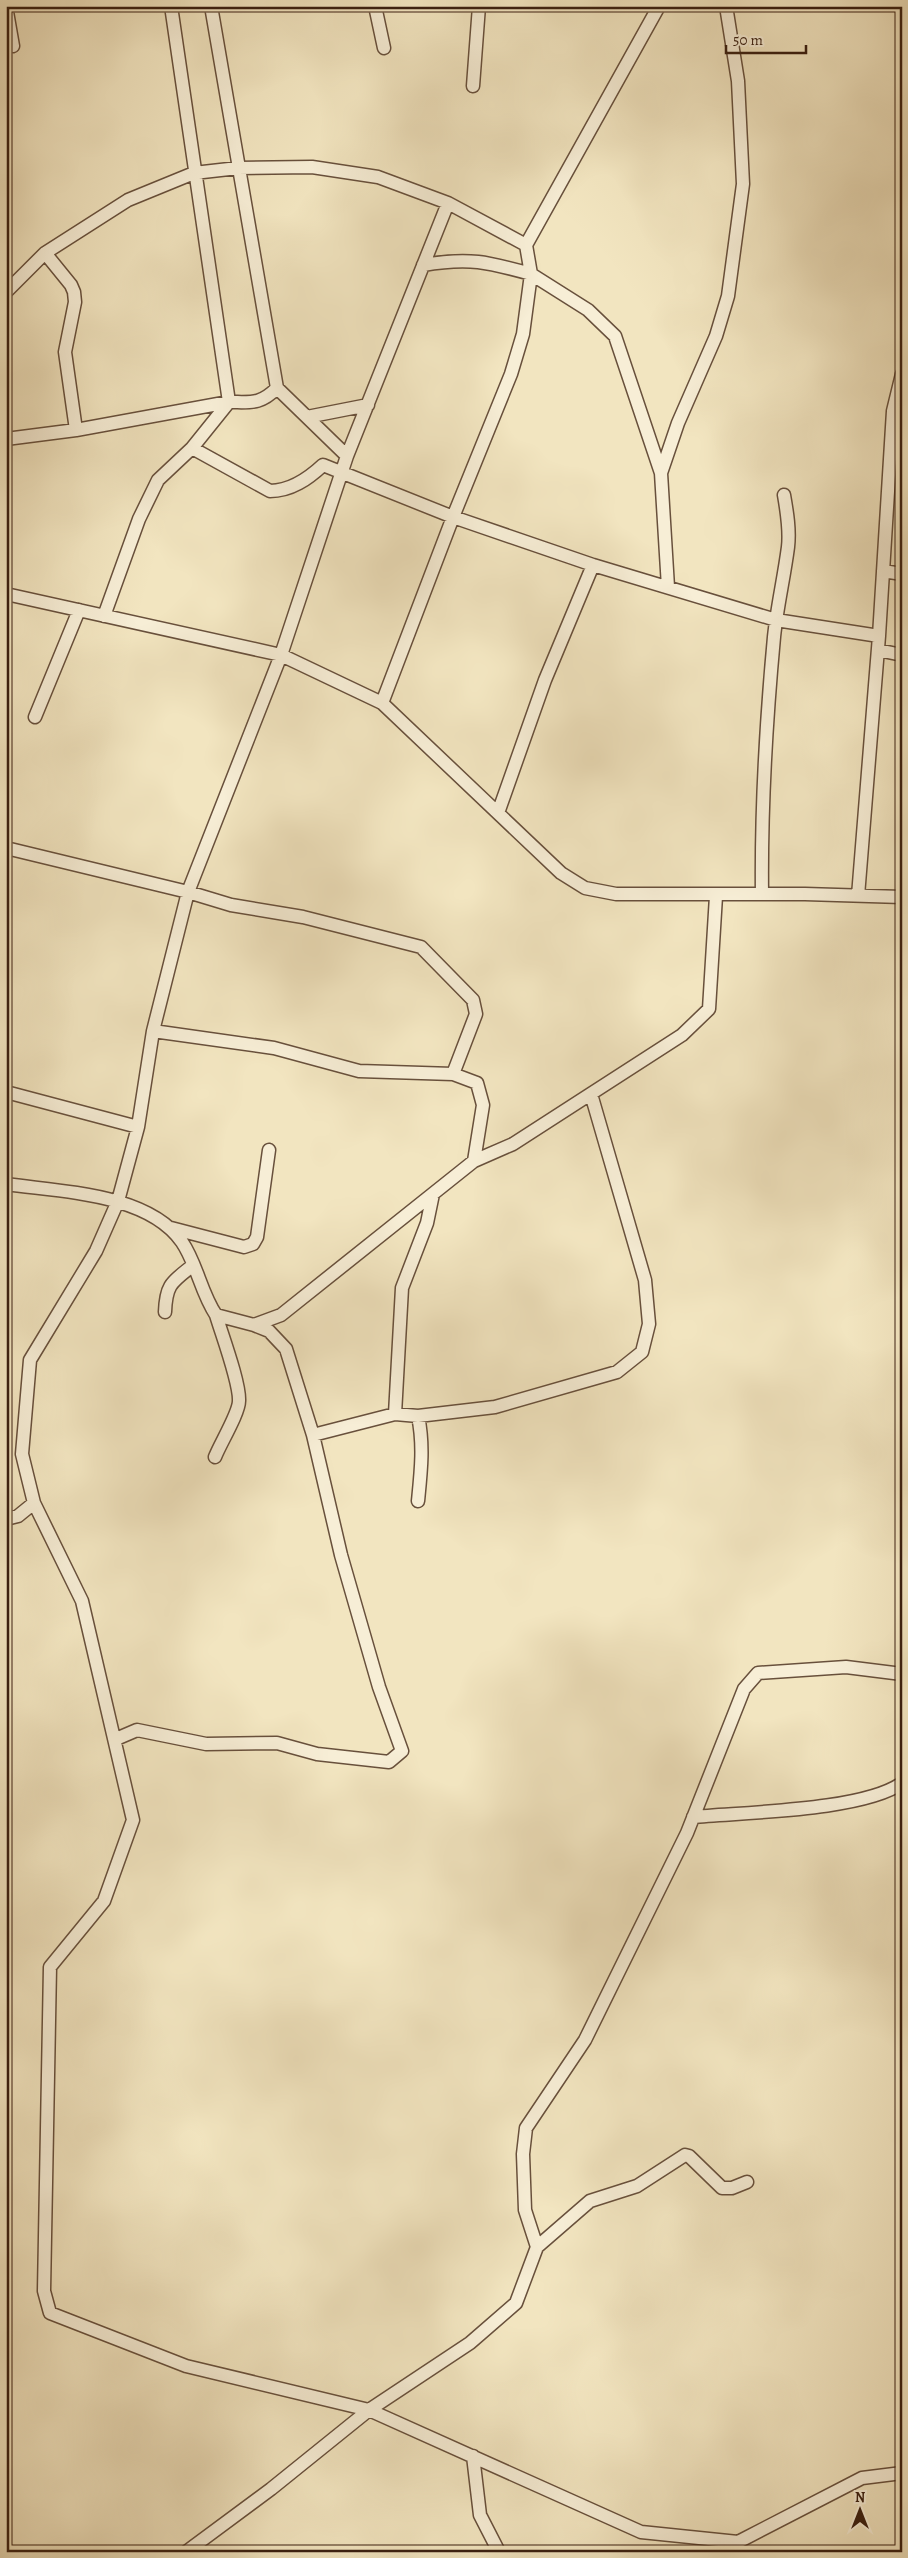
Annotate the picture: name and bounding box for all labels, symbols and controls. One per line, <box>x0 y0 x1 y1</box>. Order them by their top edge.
scale bar <box>726 22 806 54</box>
text: 50 m <box>733 30 763 50</box>
north arrow <box>836 2486 886 2536</box>
text: N <box>855 2488 865 2507</box>

